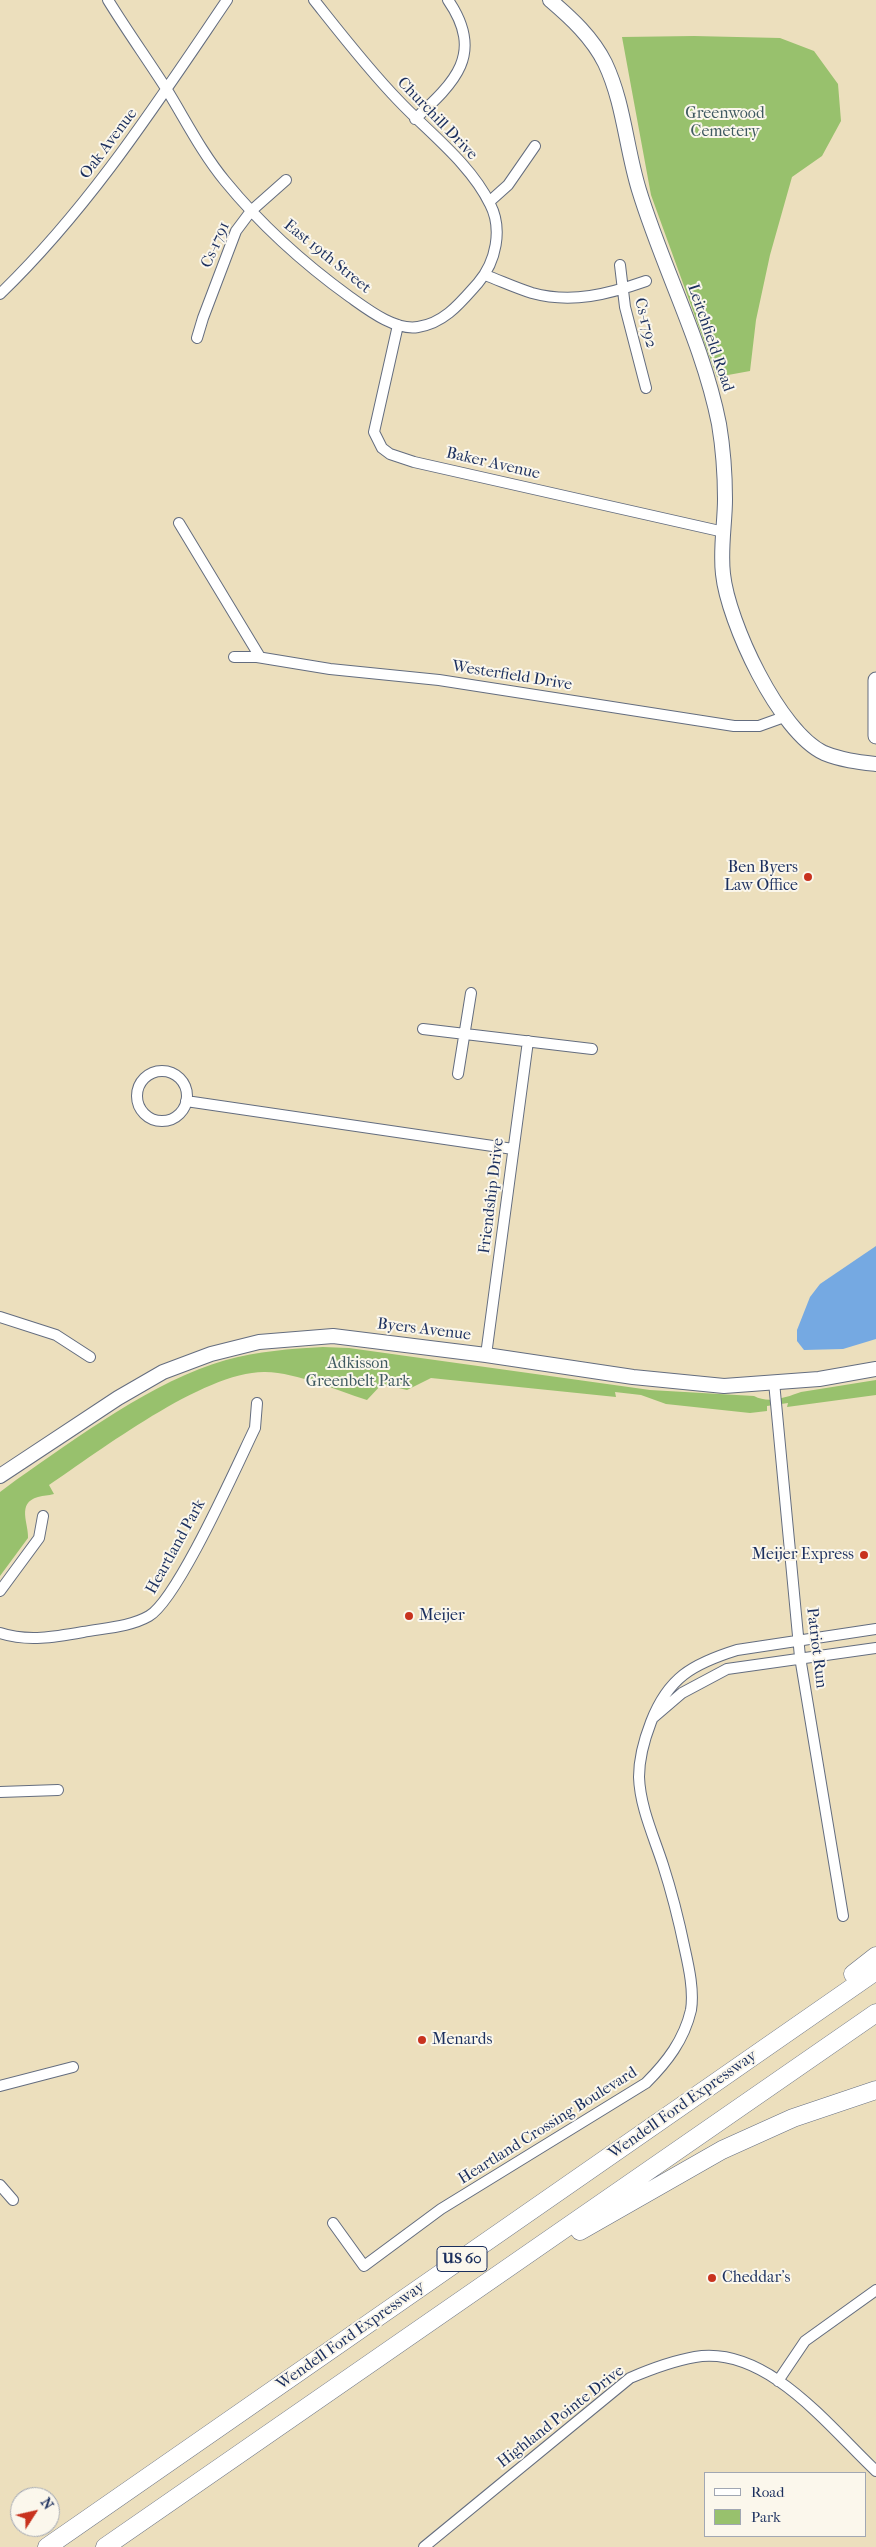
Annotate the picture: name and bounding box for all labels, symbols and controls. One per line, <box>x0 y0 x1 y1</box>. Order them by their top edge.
street label: Churchill Drive <box>393 74 481 164</box>
park label: Greenwood Cemetery <box>685 104 765 142</box>
street label: Oak Avenue <box>76 105 142 183</box>
street label: East 19th Street <box>280 216 374 298</box>
street label: Cs-1791 <box>197 219 235 271</box>
street label: Leitchfield Road <box>683 282 737 394</box>
street label: Cs-1792 <box>630 296 660 350</box>
street label: Baker Avenue <box>444 444 542 484</box>
street label: Westerfield Drive <box>451 657 573 695</box>
place label: Ben Byers Law Office <box>724 858 798 896</box>
marker: Ben Byers Law Office <box>802 871 814 883</box>
street label: Friendship Drive <box>475 1137 509 1255</box>
street label: Byers Avenue <box>376 1315 472 1345</box>
park label: Adkisson Greenbelt Park <box>306 1354 410 1392</box>
street label: Heartland Park <box>142 1496 210 1598</box>
place label: Meijer Express <box>752 1545 854 1565</box>
marker: Meijer Express <box>858 1549 870 1561</box>
place label: Meijer <box>419 1606 465 1626</box>
street label: Patriot Run <box>802 1607 830 1689</box>
marker: Meijer <box>403 1610 415 1622</box>
place label: Menards <box>432 2030 492 2050</box>
marker: Menards <box>416 2034 428 2046</box>
street label: Wendell Ford Expressway <box>605 2047 761 2163</box>
street label: Heartland Crossing Boulevard <box>455 2063 641 2189</box>
road number: US 60 <box>437 2246 487 2272</box>
place label: Cheddar's <box>722 2268 790 2288</box>
marker: Cheddar's <box>706 2272 718 2284</box>
street label: Wendell Ford Expressway <box>273 2278 429 2394</box>
street label: Highland Pointe Drive <box>494 2362 628 2472</box>
legend <box>704 2472 866 2537</box>
text: Road <box>751 2483 784 2501</box>
north arrow <box>10 2487 60 2537</box>
text: N <box>37 2494 57 2513</box>
text: Park <box>751 2508 781 2526</box>

